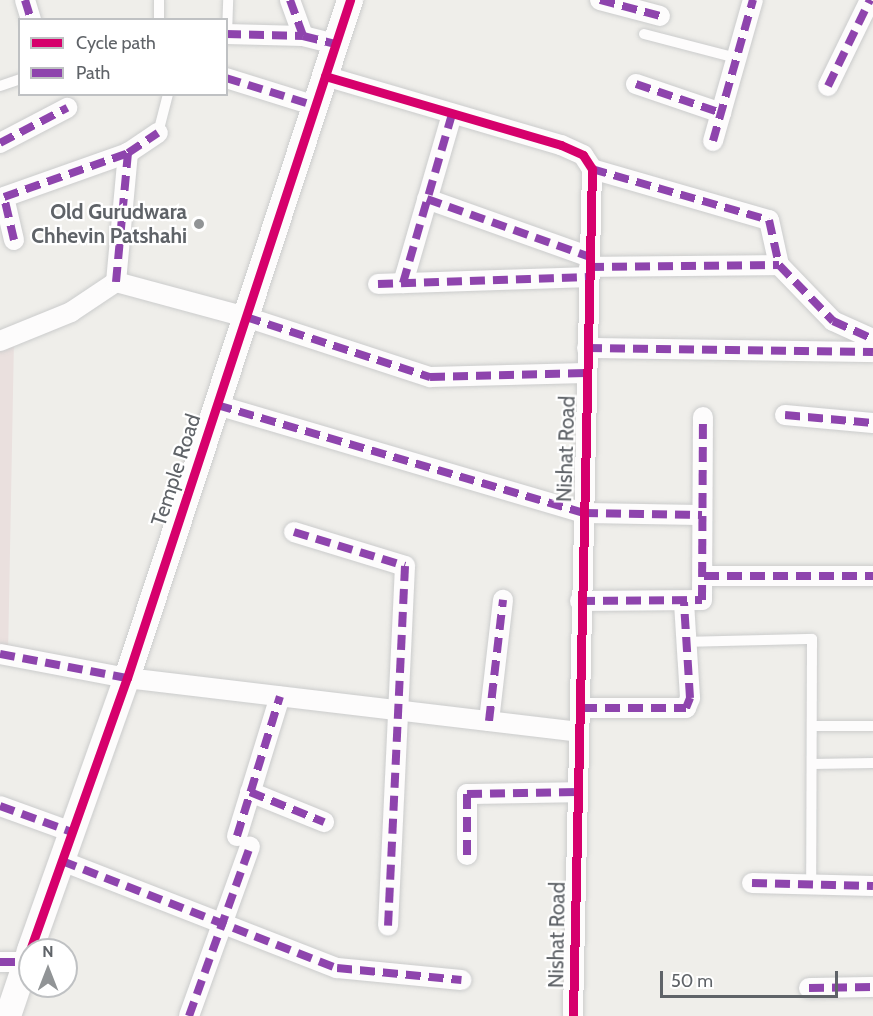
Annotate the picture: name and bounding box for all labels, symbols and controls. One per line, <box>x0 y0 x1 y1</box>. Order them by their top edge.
legend <box>18 18 228 96</box>
text: Cycle path <box>76 32 156 54</box>
text: Path <box>76 62 110 84</box>
place label: Old Gurudwara Chhevin Patshahi <box>31 199 187 249</box>
marker: Old Gurudwara Chhevin Patshahi <box>192 217 206 231</box>
street label: Nishat Road <box>552 395 580 503</box>
street label: Temple Road <box>146 411 206 529</box>
street label: Nishat Road <box>543 882 571 988</box>
north arrow <box>18 938 78 998</box>
text: N <box>42 942 54 961</box>
scale bar <box>663 959 842 997</box>
text: 50 m <box>671 970 713 992</box>

